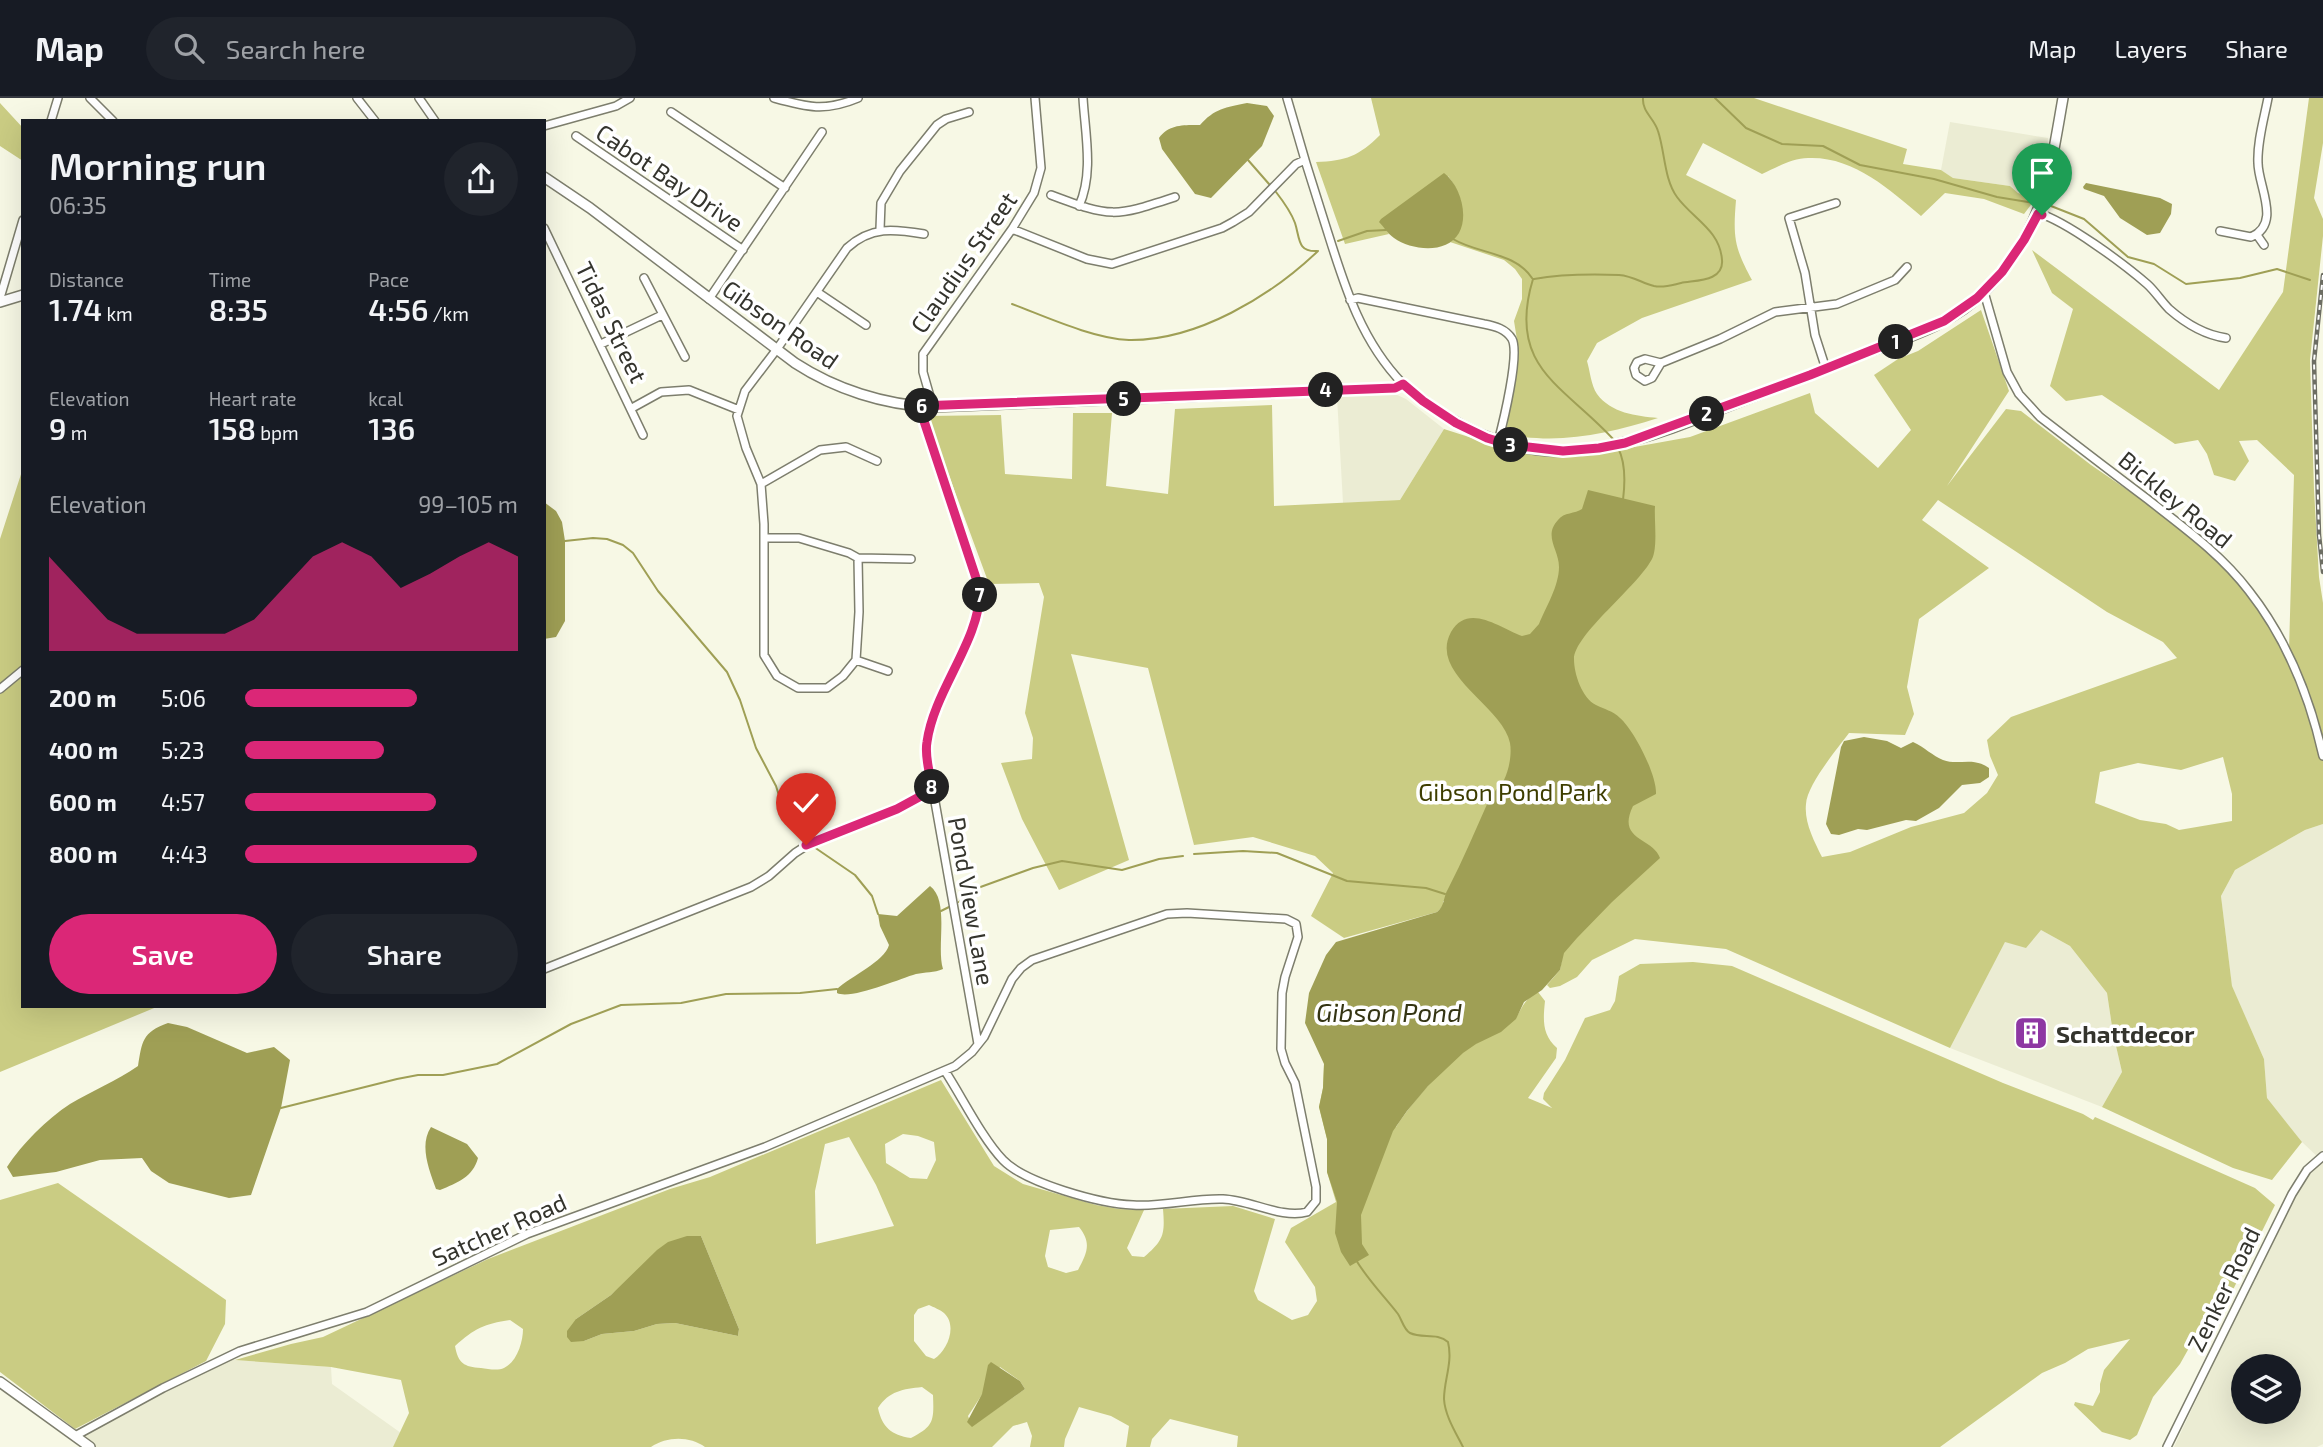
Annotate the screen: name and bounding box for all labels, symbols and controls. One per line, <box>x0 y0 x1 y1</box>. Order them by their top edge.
search box <box>146 17 636 80</box>
text: Map <box>35 28 104 68</box>
icon: search <box>170 29 208 67</box>
text: Search here <box>226 33 365 64</box>
text: Map <box>2028 34 2076 63</box>
text: Layers <box>2114 34 2187 63</box>
text: Share <box>2225 34 2288 63</box>
street label: Cabot Bay Drive <box>591 117 749 237</box>
text: Morning run <box>49 142 267 188</box>
button: share <box>444 142 518 216</box>
pin <box>2012 143 2072 215</box>
icon: arrive <box>2023 154 2061 192</box>
street label: Claudius Street <box>904 186 1022 338</box>
text: 06:35 <box>49 191 107 219</box>
street label: Tidas Street <box>570 257 654 387</box>
text: Distance <box>49 268 124 291</box>
text: Time <box>209 268 251 291</box>
text: Pace <box>368 268 409 291</box>
street label: Gibson Road <box>717 273 845 375</box>
text: 1.74 <box>49 291 102 327</box>
text: 8:35 <box>209 291 268 327</box>
text: 4:56 <box>368 291 428 327</box>
text: km <box>102 302 133 325</box>
text: /km <box>428 302 469 325</box>
pin: 1 <box>1878 324 1913 360</box>
text: 1 <box>1891 330 1900 353</box>
pin: 4 <box>1308 372 1344 408</box>
text: 4 <box>1319 378 1332 401</box>
pin: 5 <box>1106 382 1142 416</box>
text: Elevation <box>49 387 130 410</box>
text: Heart rate <box>209 387 297 410</box>
text: kcal <box>368 387 403 410</box>
text: 5 <box>1118 387 1129 410</box>
pin: 6 <box>904 388 940 424</box>
text: 6 <box>916 394 927 417</box>
pin: 2 <box>1690 396 1724 432</box>
text: 2 <box>1701 402 1712 425</box>
text: 9 <box>49 410 66 446</box>
text: 158 <box>209 410 256 446</box>
text: 136 <box>368 410 415 446</box>
text: m <box>66 421 87 444</box>
text: bpm <box>256 421 299 444</box>
pin: 3 <box>1494 428 1528 462</box>
text: 3 <box>1505 433 1516 456</box>
street label: Bickley Road <box>2113 444 2239 554</box>
text: Elevation <box>49 490 147 518</box>
text: 99–105 m <box>418 490 518 518</box>
pin: 7 <box>962 578 998 612</box>
text: 7 <box>974 583 985 606</box>
text: 200 m <box>49 684 117 712</box>
text: 5:06 <box>161 684 206 712</box>
text: 400 m <box>49 736 118 764</box>
text: 5:23 <box>161 736 204 764</box>
pin: 8 <box>914 770 950 804</box>
pin <box>776 773 836 845</box>
text: 8 <box>926 775 937 798</box>
park label: Gibson Pond Park <box>1418 777 1608 806</box>
icon: check <box>787 784 825 822</box>
text: 600 m <box>49 788 117 816</box>
text: 4:57 <box>161 788 205 816</box>
street label: Pond View Lane <box>943 814 1001 988</box>
text: 800 m <box>49 840 118 868</box>
text: 4:43 <box>161 840 208 868</box>
button: Save <box>49 914 277 994</box>
button: Share <box>291 914 518 994</box>
water label: Gibson Pond <box>1316 996 1462 1027</box>
building icon: Schattdecor <box>2012 1014 2050 1052</box>
place label: Schattdecor <box>2056 1019 2195 1048</box>
street label: Satcher Road <box>427 1186 571 1272</box>
street label: Zenker Road <box>2180 1222 2266 1356</box>
map controls <box>2231 1354 2301 1424</box>
button: layers <box>2231 1354 2301 1424</box>

